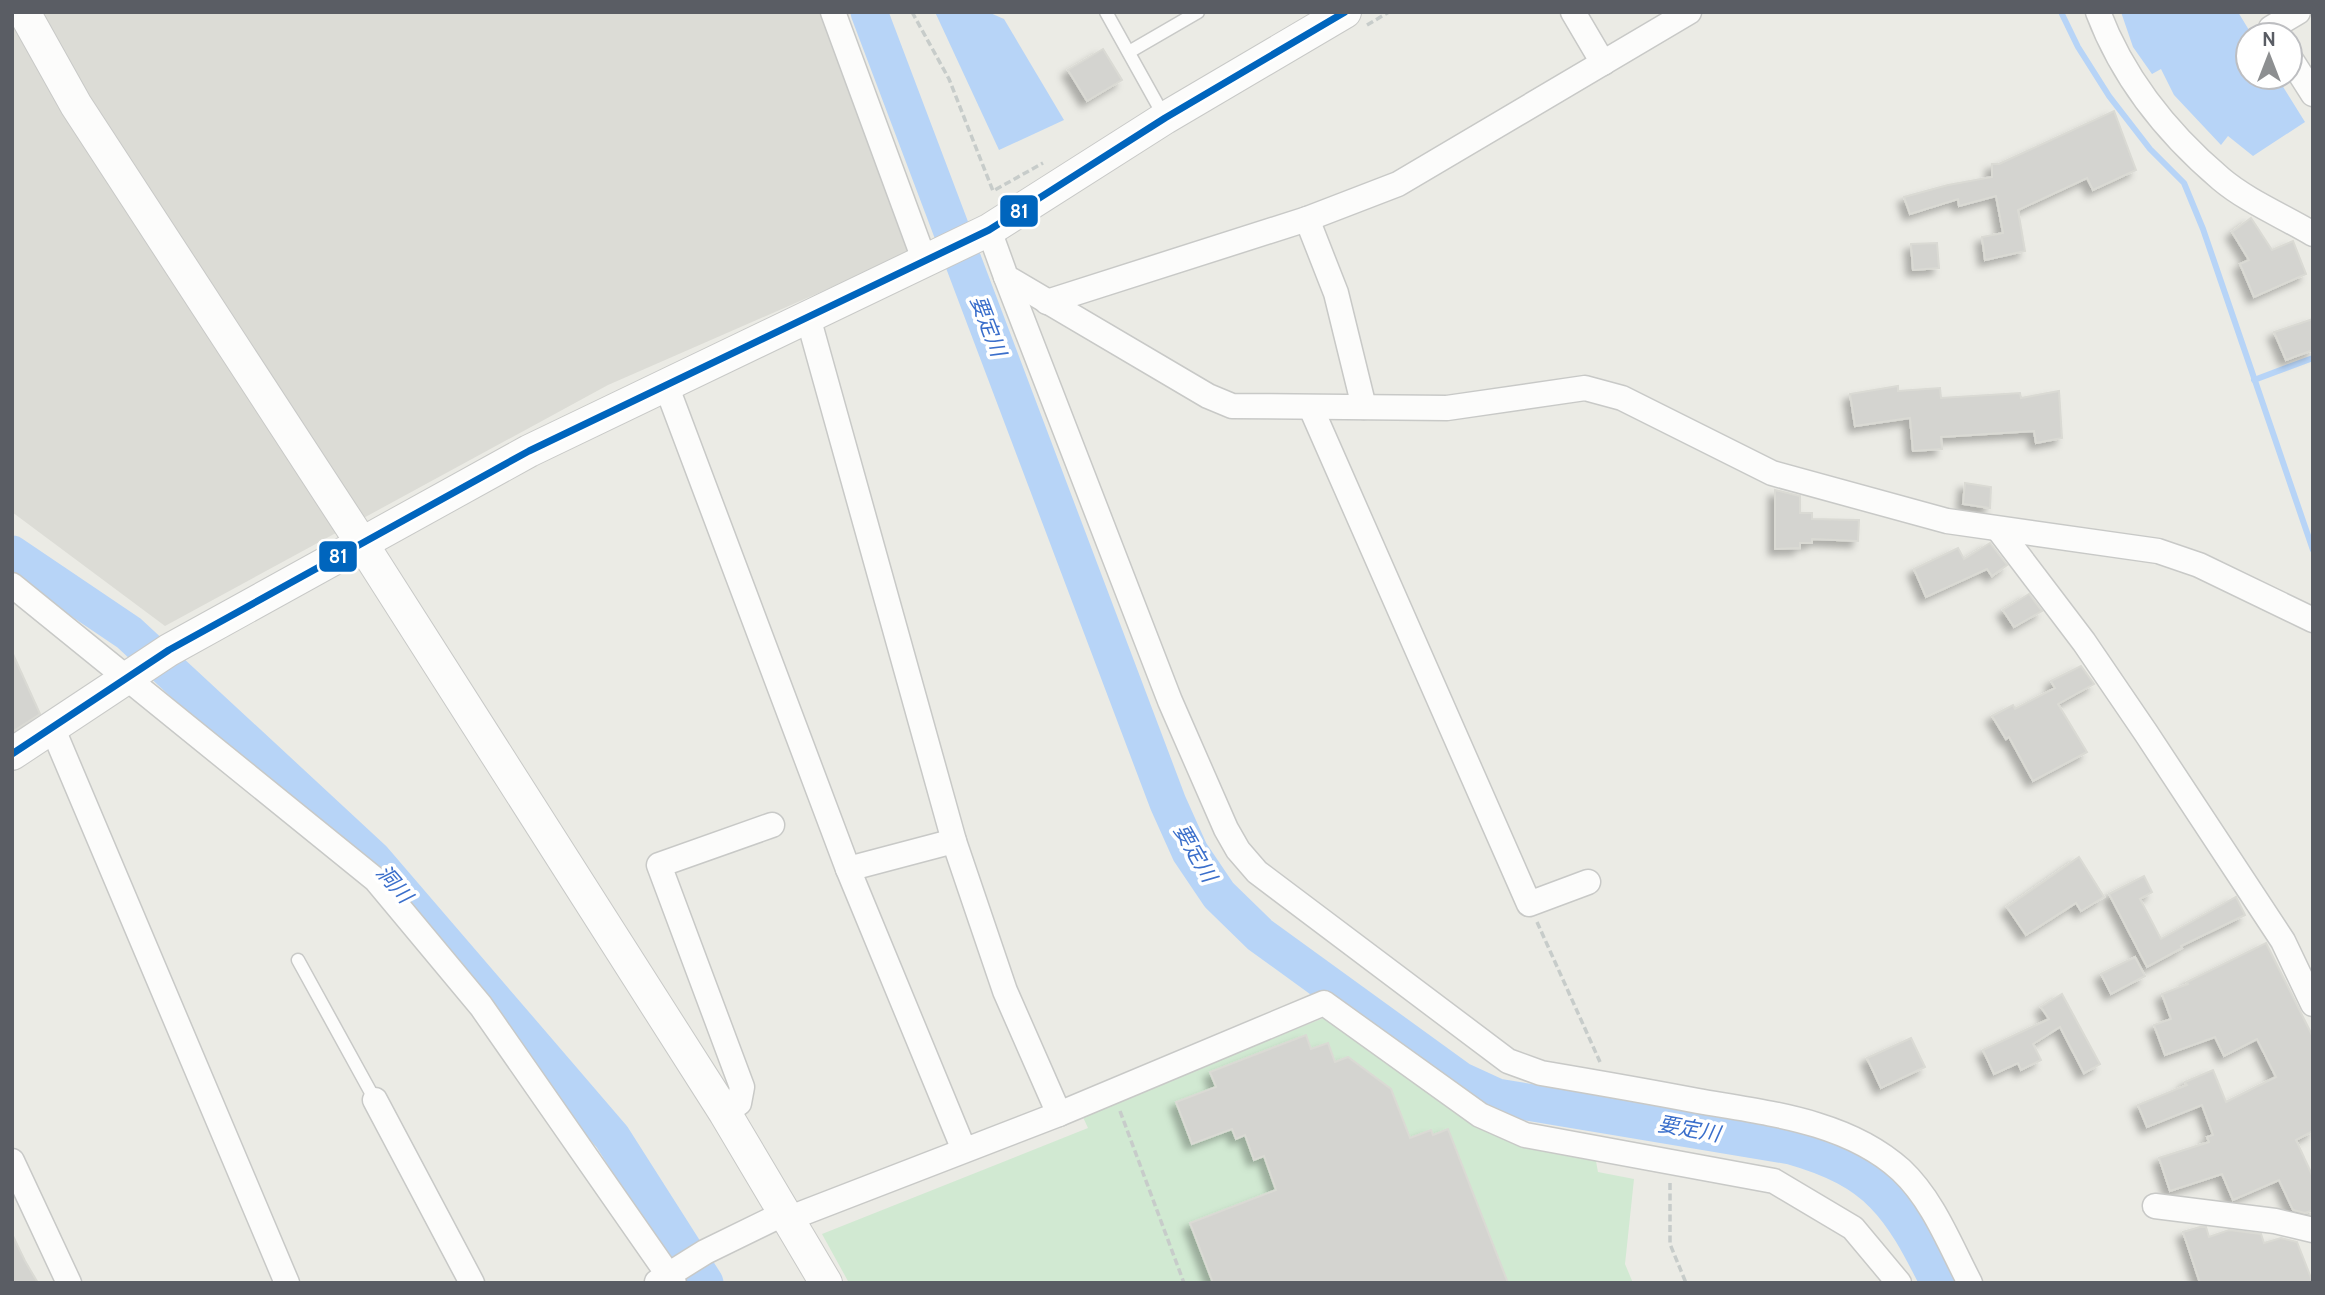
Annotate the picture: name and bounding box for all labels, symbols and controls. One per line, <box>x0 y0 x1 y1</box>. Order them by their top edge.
north arrow <box>2234 21 2304 91</box>
text: N <box>2262 28 2276 51</box>
line badge: 81 <box>999 194 1039 228</box>
text: 81 <box>1010 200 1028 223</box>
water label: 要定川 <box>966 292 1012 362</box>
line badge: 81 <box>318 540 358 573</box>
text: 81 <box>329 545 347 568</box>
water label: 要定川 <box>1169 819 1223 888</box>
water label: 洞川 <box>371 860 419 909</box>
water label: 要定川 <box>1656 1111 1724 1147</box>

